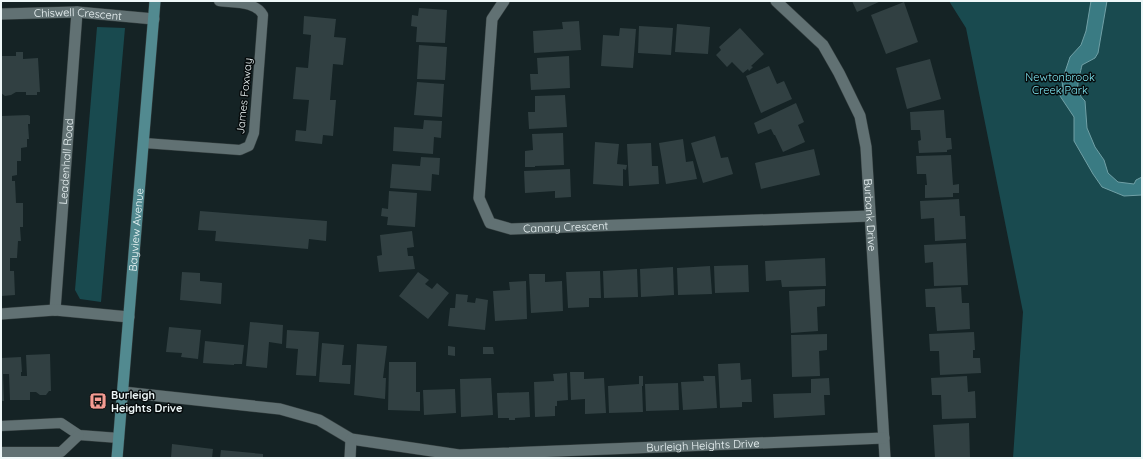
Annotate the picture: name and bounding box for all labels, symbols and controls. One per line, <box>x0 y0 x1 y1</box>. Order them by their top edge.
street label: Chiswell Crescent <box>34 5 123 23</box>
street label: James Foxway <box>233 57 255 135</box>
park label: Newtonbrook Creek Park <box>1025 70 1095 97</box>
street label: Leadenhall Road <box>56 118 76 205</box>
street label: Burbank Drive <box>861 178 879 252</box>
street label: Bayview Avenue <box>126 188 146 272</box>
street label: Canary Crescent <box>523 218 609 236</box>
place label: Burleigh Heights Drive <box>111 388 183 415</box>
bus stop icon: Burleigh Heights Drive <box>88 391 108 411</box>
street label: Burleigh Heights Drive <box>646 436 760 454</box>

